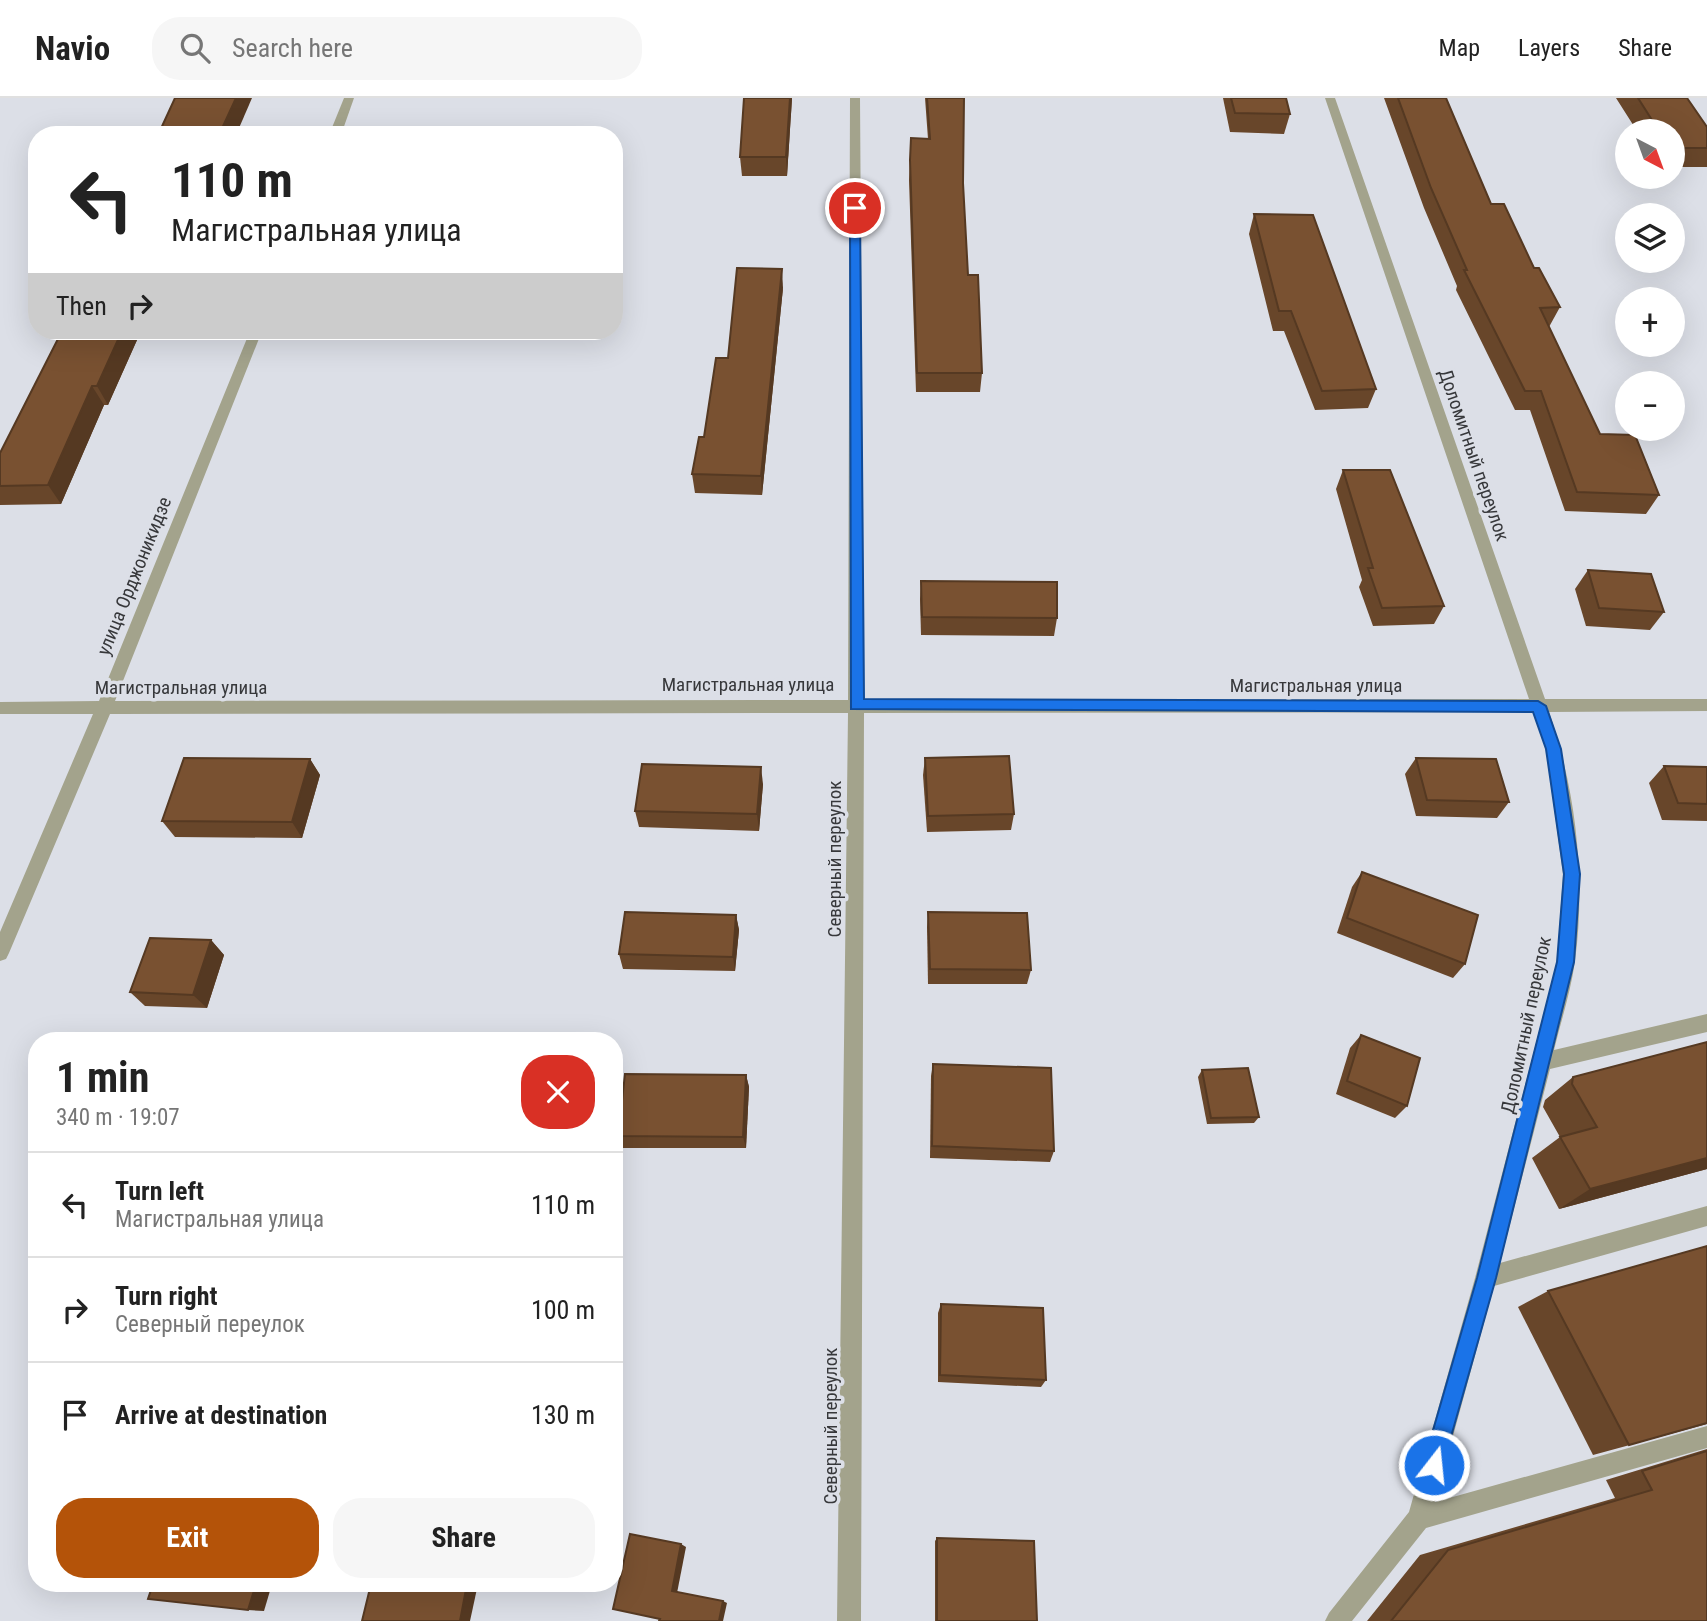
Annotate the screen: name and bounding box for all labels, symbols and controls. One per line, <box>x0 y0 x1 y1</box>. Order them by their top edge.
search box <box>152 17 642 80</box>
text: Navio <box>35 29 110 68</box>
icon: search <box>176 29 214 67</box>
text: Search here <box>232 33 353 63</box>
text: Map <box>1439 34 1480 62</box>
text: Layers <box>1518 34 1580 62</box>
text: Share <box>1618 34 1672 62</box>
north arrow <box>1615 119 1685 189</box>
map controls <box>1615 119 1685 441</box>
text: 110 m <box>171 152 293 209</box>
icon: left <box>56 154 147 245</box>
pin <box>825 178 885 238</box>
icon: arrive <box>836 189 874 227</box>
button: layers <box>1615 203 1685 273</box>
text: Магистральная улица <box>171 211 462 249</box>
icon: right <box>121 287 159 325</box>
button: + <box>1615 287 1685 357</box>
text: Then <box>56 291 107 321</box>
street label: Доломитный переулок <box>1434 366 1514 544</box>
button: − <box>1615 371 1685 441</box>
street label: улица Орджоникидзе <box>92 493 176 659</box>
street label: Магистральная улица <box>662 673 834 696</box>
street label: Магистральная улица <box>1230 674 1402 697</box>
street label: Магистральная улица <box>95 676 267 699</box>
street label: Северный переулок <box>823 781 846 937</box>
street label: Доломитный переулок <box>1496 934 1556 1116</box>
text: 1 min <box>56 1053 149 1102</box>
button: close <box>521 1055 595 1129</box>
text: 340 m · 19:07 <box>56 1104 180 1131</box>
text: Turn left <box>115 1176 204 1206</box>
icon: left <box>56 1186 94 1224</box>
text: 110 m <box>531 1190 595 1220</box>
text: Магистральная улица <box>115 1206 324 1233</box>
text: Turn right <box>115 1281 217 1311</box>
icon: right <box>56 1291 94 1329</box>
text: 100 m <box>531 1295 595 1325</box>
text: Северный переулок <box>115 1311 305 1338</box>
street label: Северный переулок <box>819 1348 842 1504</box>
icon: arrive <box>56 1396 94 1434</box>
text: Arrive at destination <box>115 1400 327 1430</box>
text: 130 m <box>531 1400 595 1430</box>
position arrow <box>1397 1428 1471 1502</box>
button: Exit <box>56 1498 319 1578</box>
button: Share <box>333 1498 595 1578</box>

